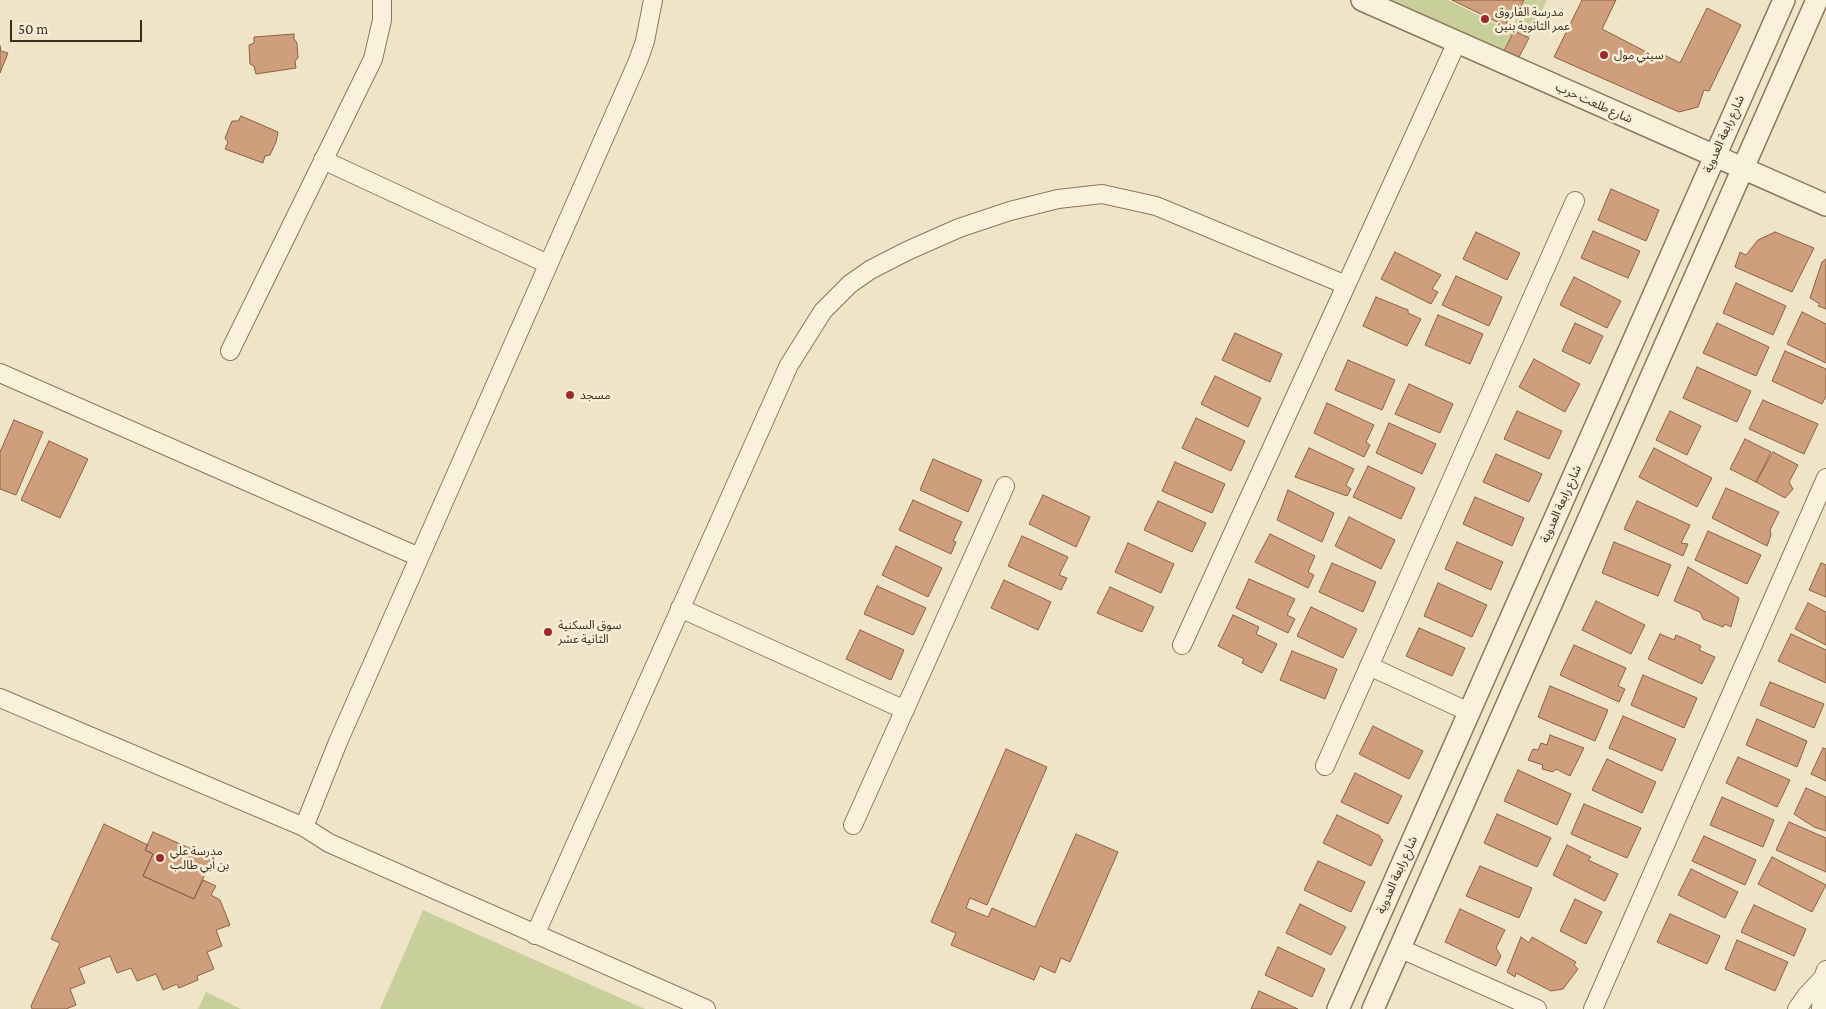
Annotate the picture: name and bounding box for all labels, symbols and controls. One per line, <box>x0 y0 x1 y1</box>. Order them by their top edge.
place label: مدرسة الفاروق عمر الثانوية بنين <box>1495 5 1570 33</box>
scale bar <box>12 10 145 42</box>
marker: مدرسة الفاروق عمر الثانوية بنين <box>1479 13 1491 25</box>
text: 50 m <box>18 21 48 37</box>
place label: سيتي مول <box>1614 48 1664 62</box>
marker: سيتي مول <box>1598 49 1610 61</box>
street label: شارع طلعت حرب <box>1553 80 1635 126</box>
street label: شارع رابعة العدوية <box>1700 93 1748 175</box>
place label: مسجد <box>580 388 611 402</box>
marker: مسجد <box>564 389 576 401</box>
street label: شارع رابعة العدوية <box>1537 463 1585 545</box>
place label: سوق السكنية الثانية عشر <box>558 618 621 646</box>
marker: سوق السكنية الثانية عشر <box>542 626 554 638</box>
street label: شارع رابعة العدوية <box>1373 834 1421 916</box>
place label: مدرسة علي بن أبي طالب <box>170 844 229 872</box>
marker: مدرسة علي بن أبي طالب <box>154 852 166 864</box>

